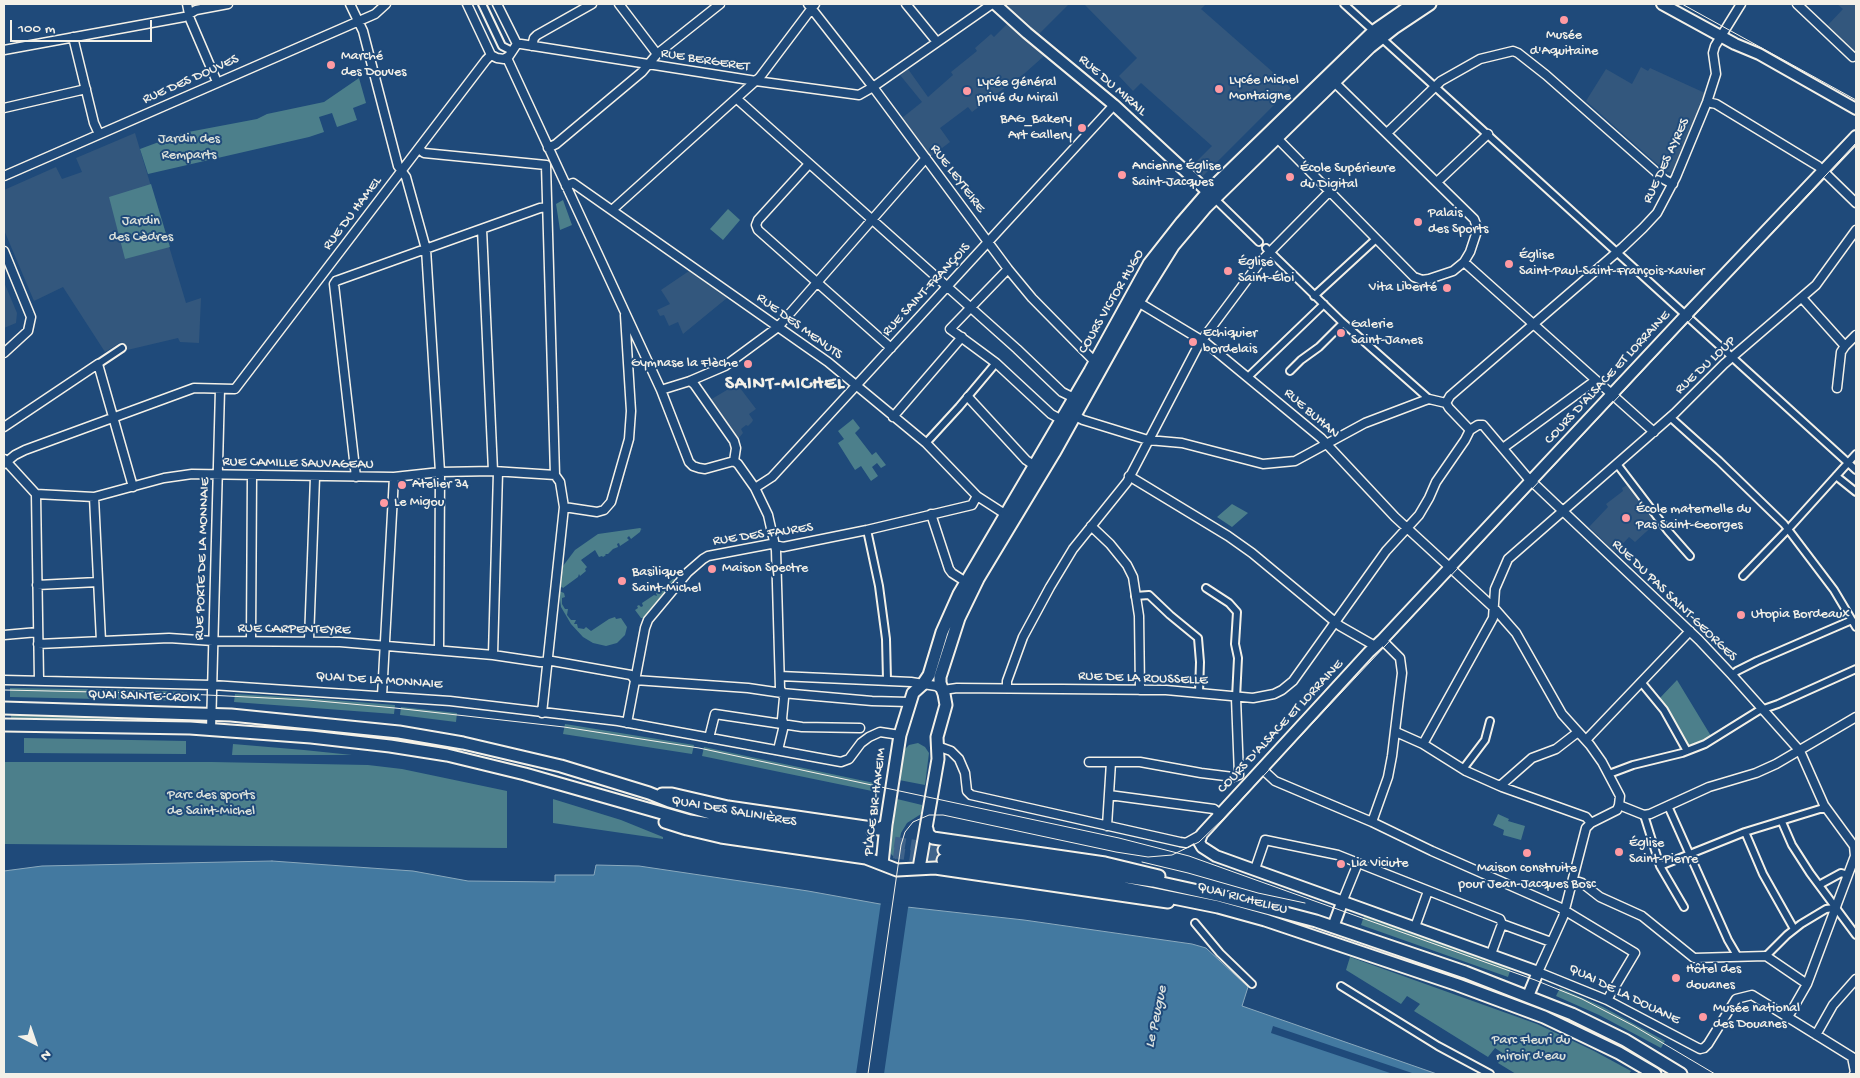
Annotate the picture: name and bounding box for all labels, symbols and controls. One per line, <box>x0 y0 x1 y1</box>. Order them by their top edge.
scale bar <box>12 10 155 42</box>
marker: Musée d'Aquitaine <box>1558 14 1570 26</box>
text: 100 m <box>18 20 55 38</box>
place label: Musée d'Aquitaine <box>1530 28 1598 60</box>
street label: RUE BERGERET <box>659 46 751 76</box>
place label: Marché des Douves <box>341 49 406 82</box>
street label: RUE DES DOUVES <box>140 51 242 109</box>
street label: RUE DU MIRAIL <box>1074 52 1150 120</box>
marker: Marché des Douves <box>325 59 337 71</box>
place label: Lycée Michel Montaigne <box>1229 73 1299 105</box>
place label: Lycée général privé du Mirail <box>977 75 1058 108</box>
marker: Lycée Michel Montaigne <box>1213 83 1225 95</box>
marker: Lycée général privé du Mirail <box>961 85 973 97</box>
place label: BAG_Bakery Art Gallery <box>1000 112 1072 144</box>
street label: RUE DES AYRES <box>1640 116 1694 206</box>
marker: BAG_Bakery Art Gallery <box>1076 122 1088 134</box>
park label: Jardin des Remparts <box>158 132 220 164</box>
street label: RUE LEYTEIRE <box>926 141 988 217</box>
place label: Ancienne Église Saint-Jacques <box>1132 159 1221 192</box>
place label: École Supérieure du Digital <box>1300 161 1396 193</box>
marker: Ancienne Église Saint-Jacques <box>1116 169 1128 181</box>
marker: École Supérieure du Digital <box>1284 171 1296 183</box>
street label: RUE DU HAMEL <box>320 174 386 254</box>
place label: Palais des Sports <box>1428 206 1488 238</box>
park label: Jardin des Cèdres <box>109 214 173 246</box>
marker: Palais des Sports <box>1412 216 1424 228</box>
street label: RUE SAINT-FRANÇOIS <box>879 240 975 340</box>
street label: COURS VICTOR HUGO <box>1075 247 1149 357</box>
place label: Église Saint-Paul-Saint-François-Xavier <box>1519 248 1704 280</box>
place label: Église Saint-Éloi <box>1238 255 1294 288</box>
marker: Église Saint-Paul-Saint-François-Xavier <box>1503 258 1515 270</box>
marker: Église Saint-Éloi <box>1222 265 1234 277</box>
place label: Vita Liberté <box>1369 280 1437 296</box>
marker: Vita Liberté <box>1441 282 1453 294</box>
street label: RUE DES MENUTS <box>753 290 845 364</box>
street label: COURS D'ALSACE ET LORRAINE <box>1542 308 1674 448</box>
place label: Galerie Saint-James <box>1351 317 1423 350</box>
place label: Echiquier bordelais <box>1203 326 1257 358</box>
marker: Galerie Saint-James <box>1335 327 1347 339</box>
street label: RUE DU LOUP <box>1672 333 1740 399</box>
marker: Echiquier bordelais <box>1187 336 1199 348</box>
place label: Gymnase la Flèche <box>631 356 738 372</box>
marker: Gymnase la Flèche <box>742 358 754 370</box>
district label: SAINT-MICHEL <box>724 374 846 396</box>
street label: RUE BUHAN <box>1280 385 1342 443</box>
street label: RUE CAMILLE SAUVAGEAU <box>222 454 374 474</box>
street label: RUE PORTE DE LA MONNAIE <box>192 477 214 641</box>
place label: Atelier 34 <box>412 477 469 493</box>
marker: Atelier 34 <box>396 479 408 491</box>
place label: Le Migou <box>394 495 444 511</box>
marker: Le Migou <box>378 497 390 509</box>
place label: École maternelle du Pas Saint-Georges <box>1636 502 1751 534</box>
marker: École maternelle du Pas Saint-Georges <box>1620 512 1632 524</box>
street label: RUE DES FAURES <box>712 520 814 550</box>
street label: RUE DU PAS SAINT-GEORGES <box>1608 537 1740 665</box>
place label: Maison Spectre <box>722 561 808 577</box>
marker: Maison Spectre <box>706 563 718 575</box>
place label: Basilique Saint-Michel <box>632 565 701 598</box>
marker: Basilique Saint-Michel <box>616 575 628 587</box>
place label: Utopia Bordeaux <box>1751 607 1850 623</box>
marker: Utopia Bordeaux <box>1735 609 1747 621</box>
street label: RUE CARPENTEYRE <box>237 621 351 639</box>
street label: COURS D'ALSACE ET LORRAINE <box>1215 657 1347 797</box>
street label: QUAI DE LA MONNAIE <box>315 668 443 694</box>
street label: RUE DE LA ROUSSELLE <box>1078 668 1208 690</box>
street label: QUAI SAINTE-CROIX <box>88 687 200 707</box>
street label: PLACE BIR-HAKEIM <box>861 747 891 857</box>
park label: Parc des sports de Saint-Michel <box>167 788 255 820</box>
street label: QUAI DES SALINIÈRES <box>670 793 798 831</box>
place label: Église Saint-Pierre <box>1629 836 1698 869</box>
marker: Église Saint-Pierre <box>1613 846 1625 858</box>
marker: Maison construite pour Jean-Jacques Bosc <box>1521 847 1533 859</box>
place label: Lia Viciute <box>1351 856 1408 872</box>
marker: Lia Viciute <box>1335 858 1347 870</box>
place label: Maison construite pour Jean-Jacques Bosc <box>1458 861 1596 894</box>
street label: QUAI RICHELIEU <box>1195 879 1289 919</box>
street label: QUAI DE LA DOUANE <box>1565 961 1683 1029</box>
place label: Hôtel des douanes <box>1686 962 1741 994</box>
marker: Hôtel des douanes <box>1670 972 1682 984</box>
water label: Le Peugue <box>1142 984 1172 1050</box>
place label: Musée national des Douanes <box>1713 1001 1800 1034</box>
marker: Musée national des Douanes <box>1697 1011 1709 1023</box>
north arrow <box>10 1018 60 1068</box>
park label: Parc Fleuri du miroir d'eau <box>1492 1033 1570 1066</box>
text: N <box>36 1045 54 1064</box>

